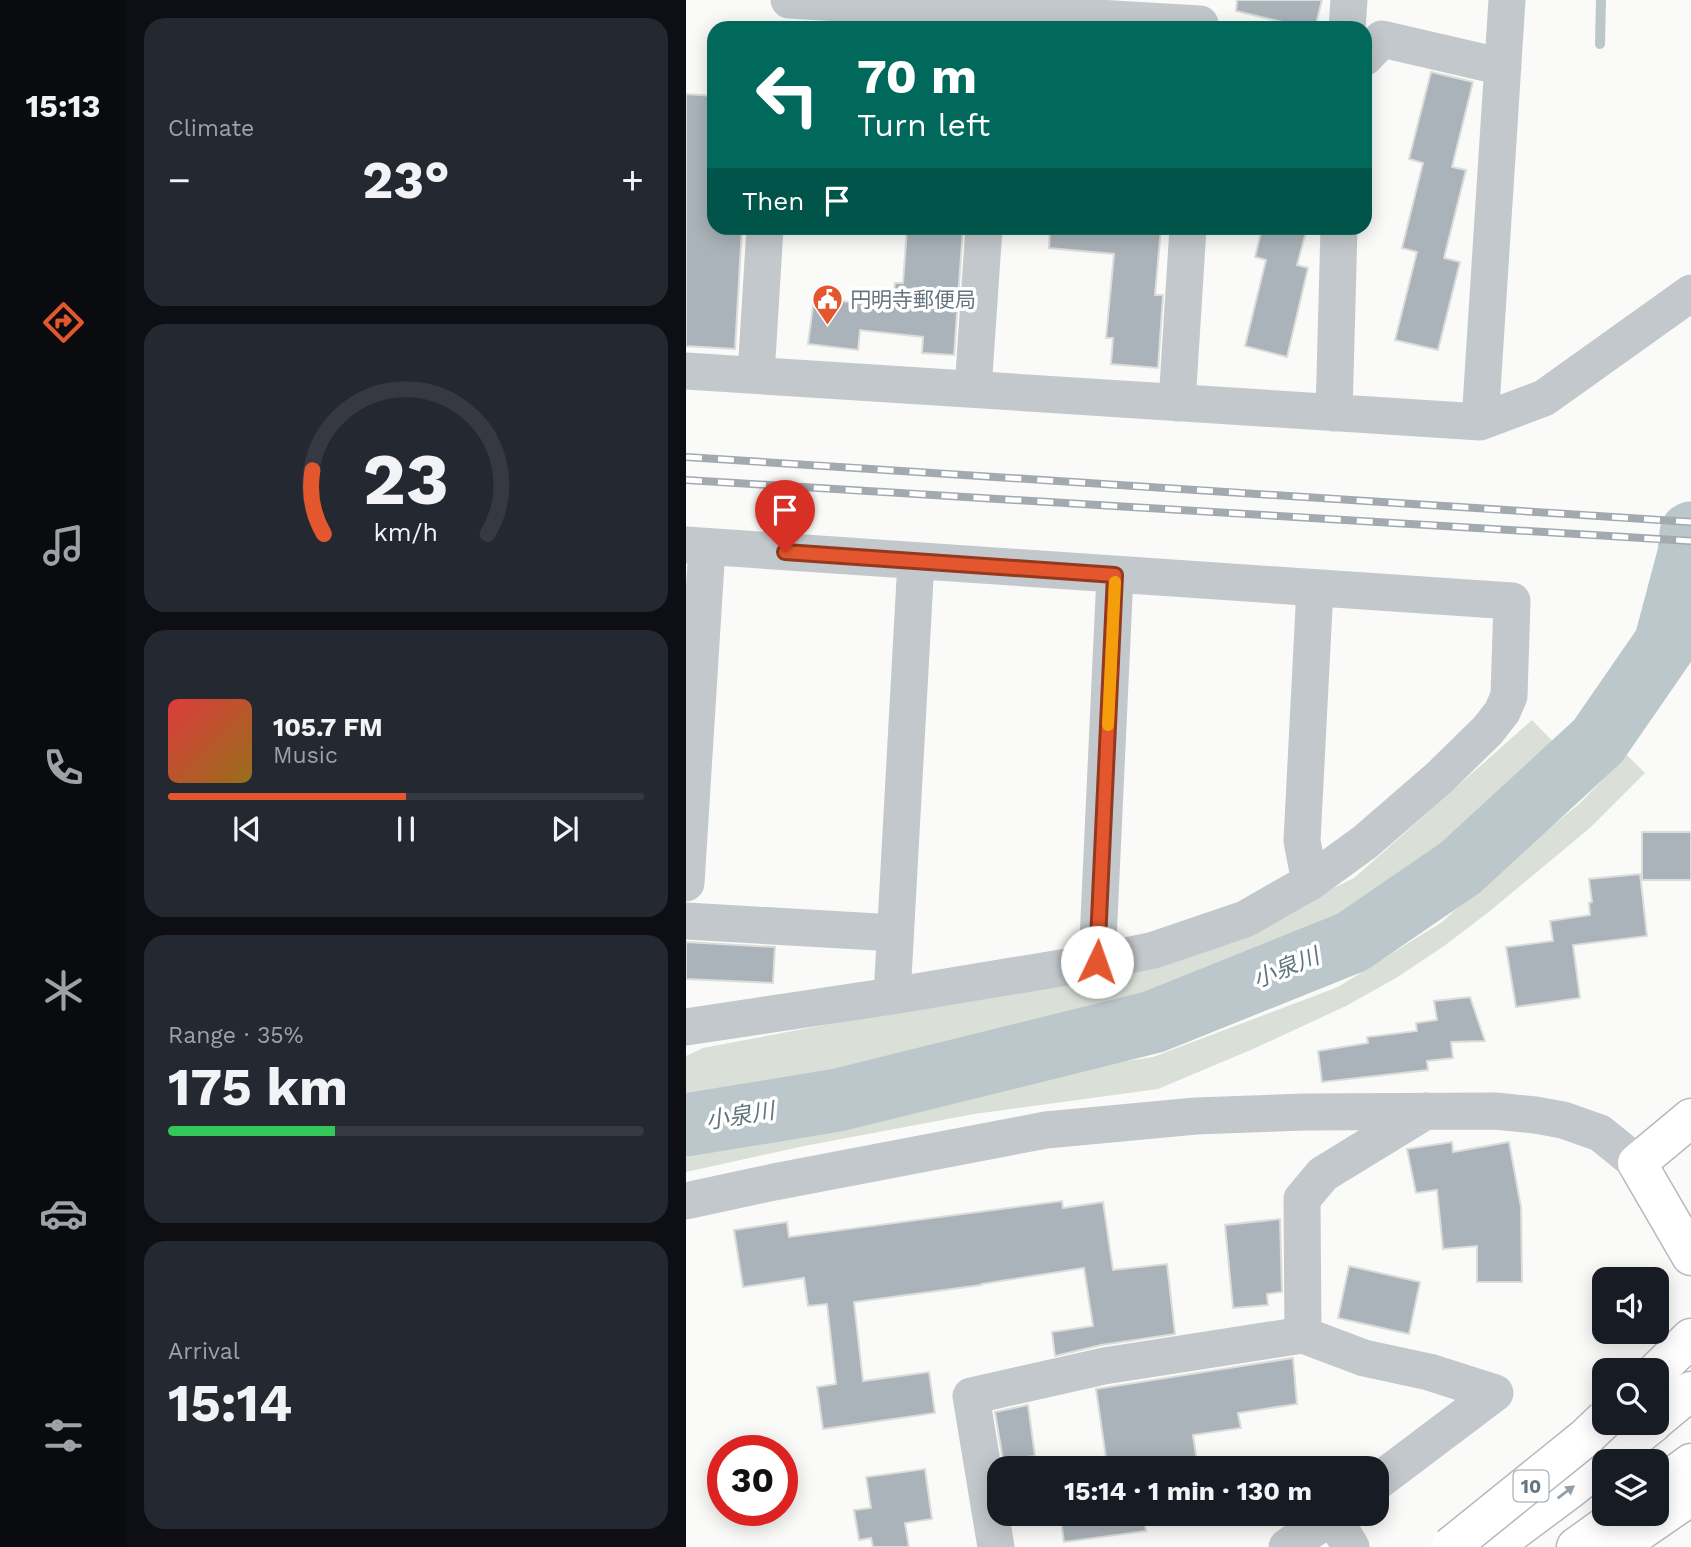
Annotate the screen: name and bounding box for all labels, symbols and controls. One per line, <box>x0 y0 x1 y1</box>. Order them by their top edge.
text: 70 m <box>857 47 977 105</box>
icon: left <box>742 49 833 140</box>
text: 15:13 <box>26 87 100 125</box>
text: Turn left <box>857 106 990 144</box>
text: Climate <box>168 115 254 142</box>
text: 23° <box>362 150 450 211</box>
text: − <box>168 158 191 202</box>
text: + <box>621 158 644 202</box>
icon: arrive <box>818 182 856 220</box>
text: Then <box>742 186 804 216</box>
public building icon: 円明寺郵便局 <box>810 282 844 326</box>
place label: 円明寺郵便局 <box>850 287 976 312</box>
icon: directions <box>39 298 88 347</box>
text: 23 <box>363 436 449 522</box>
pin <box>755 480 815 552</box>
icon: arrive <box>766 491 804 529</box>
text: km/h <box>374 517 438 546</box>
icon: music <box>39 521 88 570</box>
text: 105.7 FM <box>273 712 383 742</box>
text: Music <box>273 742 338 769</box>
icon: phone <box>39 743 88 792</box>
icon: previous <box>228 810 266 848</box>
icon: pause <box>387 810 425 848</box>
icon: next <box>546 810 584 848</box>
position arrow <box>1060 925 1134 999</box>
water label: 小泉川 <box>1249 941 1326 993</box>
icon: climate <box>39 966 88 1015</box>
text: Range · 35% <box>168 1022 303 1049</box>
text: 175 km <box>168 1057 348 1118</box>
water label: 小泉川 <box>704 1097 779 1135</box>
icon: car <box>39 1189 88 1238</box>
map controls <box>1592 1267 1669 1526</box>
button: sound <box>1592 1267 1669 1344</box>
text: Arrival <box>168 1338 240 1365</box>
button: search <box>1592 1358 1669 1435</box>
text: 15:14 <box>168 1373 292 1434</box>
icon: filters <box>39 1411 88 1460</box>
speed limit sign: 30 <box>707 1435 798 1526</box>
button: layers <box>1592 1449 1669 1526</box>
road number: 10 <box>1514 1470 1548 1502</box>
text: 15:14 · 1 min · 130 m <box>1064 1476 1312 1506</box>
one-way arrow <box>1557 1485 1575 1499</box>

